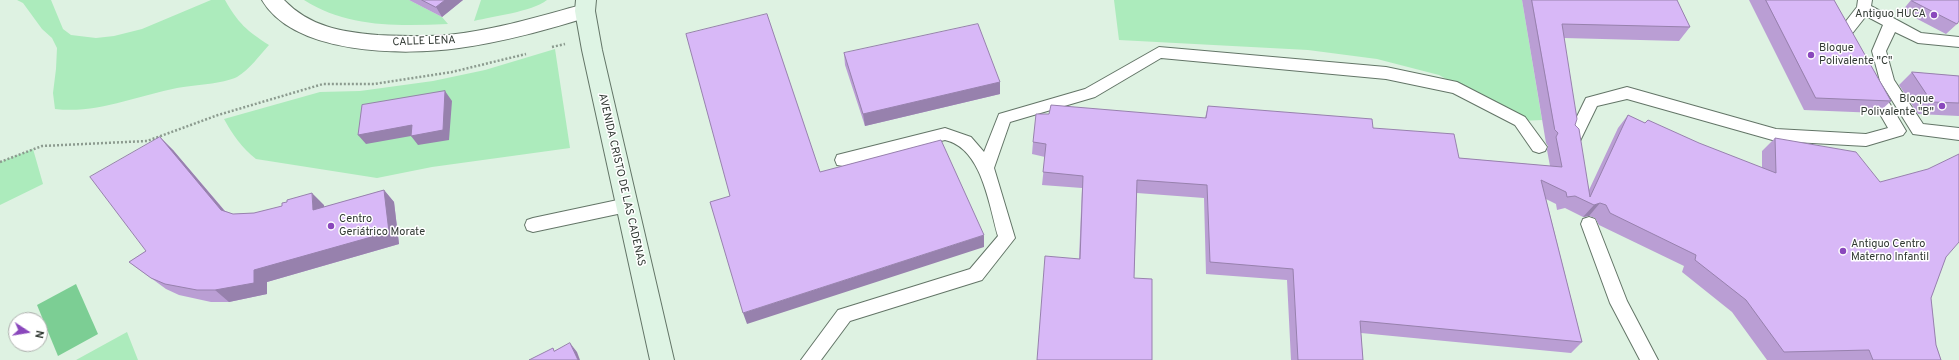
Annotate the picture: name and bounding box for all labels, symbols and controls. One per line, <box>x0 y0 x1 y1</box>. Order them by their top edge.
place label: Antiguo HUCA <box>1855 8 1926 22</box>
marker: Antiguo HUCA <box>1929 10 1939 20</box>
street label: CALLE LENA <box>392 34 456 50</box>
place label: Bloque Polivalente "C" <box>1819 42 1892 68</box>
marker: Bloque Polivalente "C" <box>1806 50 1816 60</box>
street label: AVENIDA CRISTO DE LAS CADENAS <box>595 92 647 268</box>
place label: Bloque Polivalente "B" <box>1860 93 1934 119</box>
marker: Bloque Polivalente "B" <box>1937 101 1947 111</box>
place label: Centro Geriátrico Morate <box>339 213 425 239</box>
marker: Centro Geriátrico Morate <box>326 221 336 231</box>
place label: Antiguo Centro Materno Infantil <box>1851 238 1929 264</box>
marker: Antiguo Centro Materno Infantil <box>1838 246 1848 256</box>
north arrow <box>8 312 48 352</box>
text: N <box>31 329 46 340</box>

